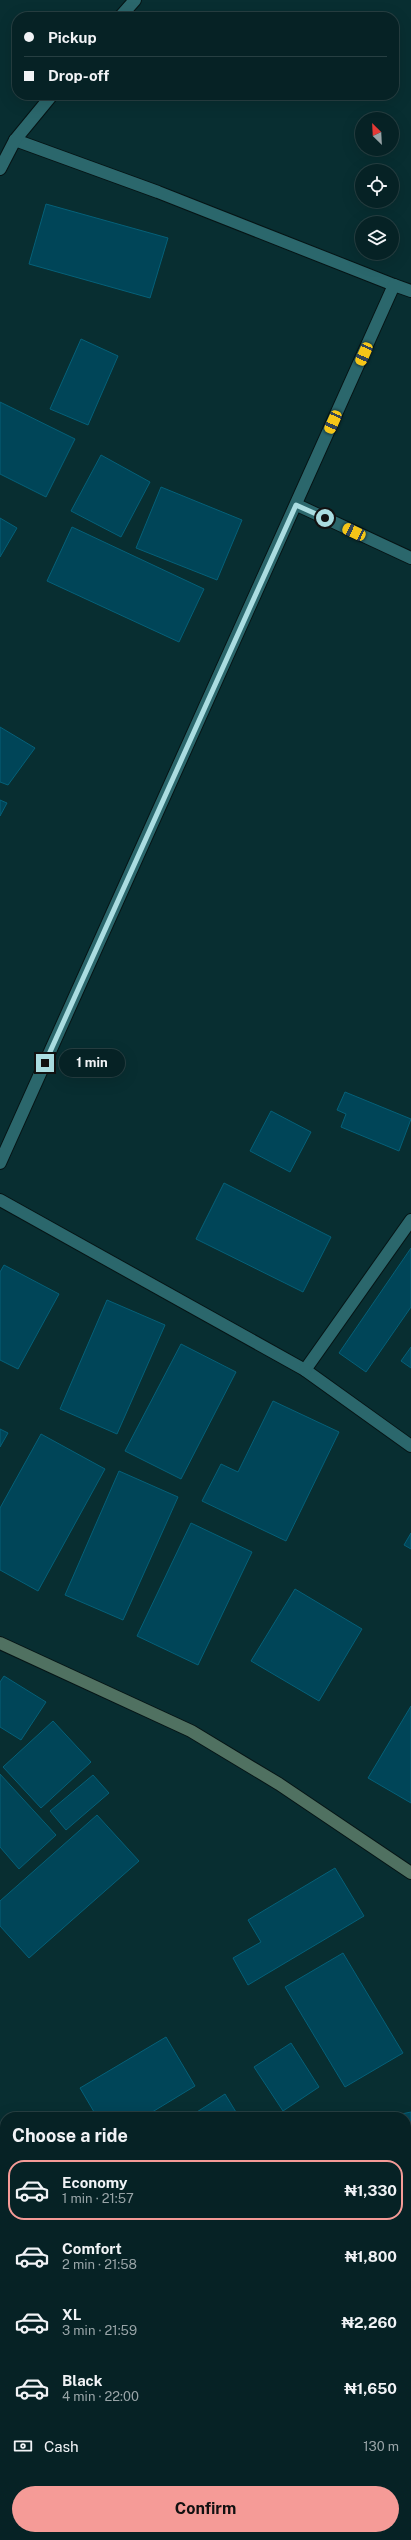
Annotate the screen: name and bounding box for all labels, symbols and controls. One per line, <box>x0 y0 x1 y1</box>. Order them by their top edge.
text: Pickup <box>48 29 97 46</box>
text: Drop-off <box>48 67 109 84</box>
north arrow <box>355 112 399 156</box>
map controls <box>355 112 399 260</box>
button: locate <box>355 164 399 208</box>
button: layers <box>355 216 399 260</box>
car <box>354 341 374 367</box>
car <box>323 409 343 435</box>
route start <box>316 509 334 527</box>
car <box>341 521 367 543</box>
callout: 1 min <box>59 1049 125 1077</box>
route end <box>36 1054 54 1072</box>
text: 1 min <box>76 1055 108 1070</box>
text: Choose a ride <box>12 2125 128 2146</box>
icon: car <box>14 2172 50 2208</box>
text: Economy <box>62 2174 127 2191</box>
text: ₦1,330 <box>344 2182 397 2199</box>
text: 1 min · 21:57 <box>62 2191 134 2206</box>
icon: car <box>14 2238 50 2274</box>
text: Comfort <box>62 2240 122 2257</box>
text: ₦1,800 <box>345 2248 397 2265</box>
text: 2 min · 21:58 <box>62 2257 137 2272</box>
icon: car <box>14 2304 50 2340</box>
text: XL <box>62 2306 81 2323</box>
text: ₦2,260 <box>342 2314 397 2331</box>
text: 3 min · 21:59 <box>62 2323 137 2338</box>
icon: car <box>14 2370 50 2406</box>
text: Black <box>62 2372 102 2389</box>
text: ₦1,650 <box>344 2380 397 2397</box>
text: 4 min · 22:00 <box>62 2389 139 2404</box>
icon: cash <box>12 2435 34 2457</box>
text: Cash <box>44 2438 79 2455</box>
text: 130 m <box>363 2439 399 2454</box>
button: Confirm <box>12 2486 399 2532</box>

